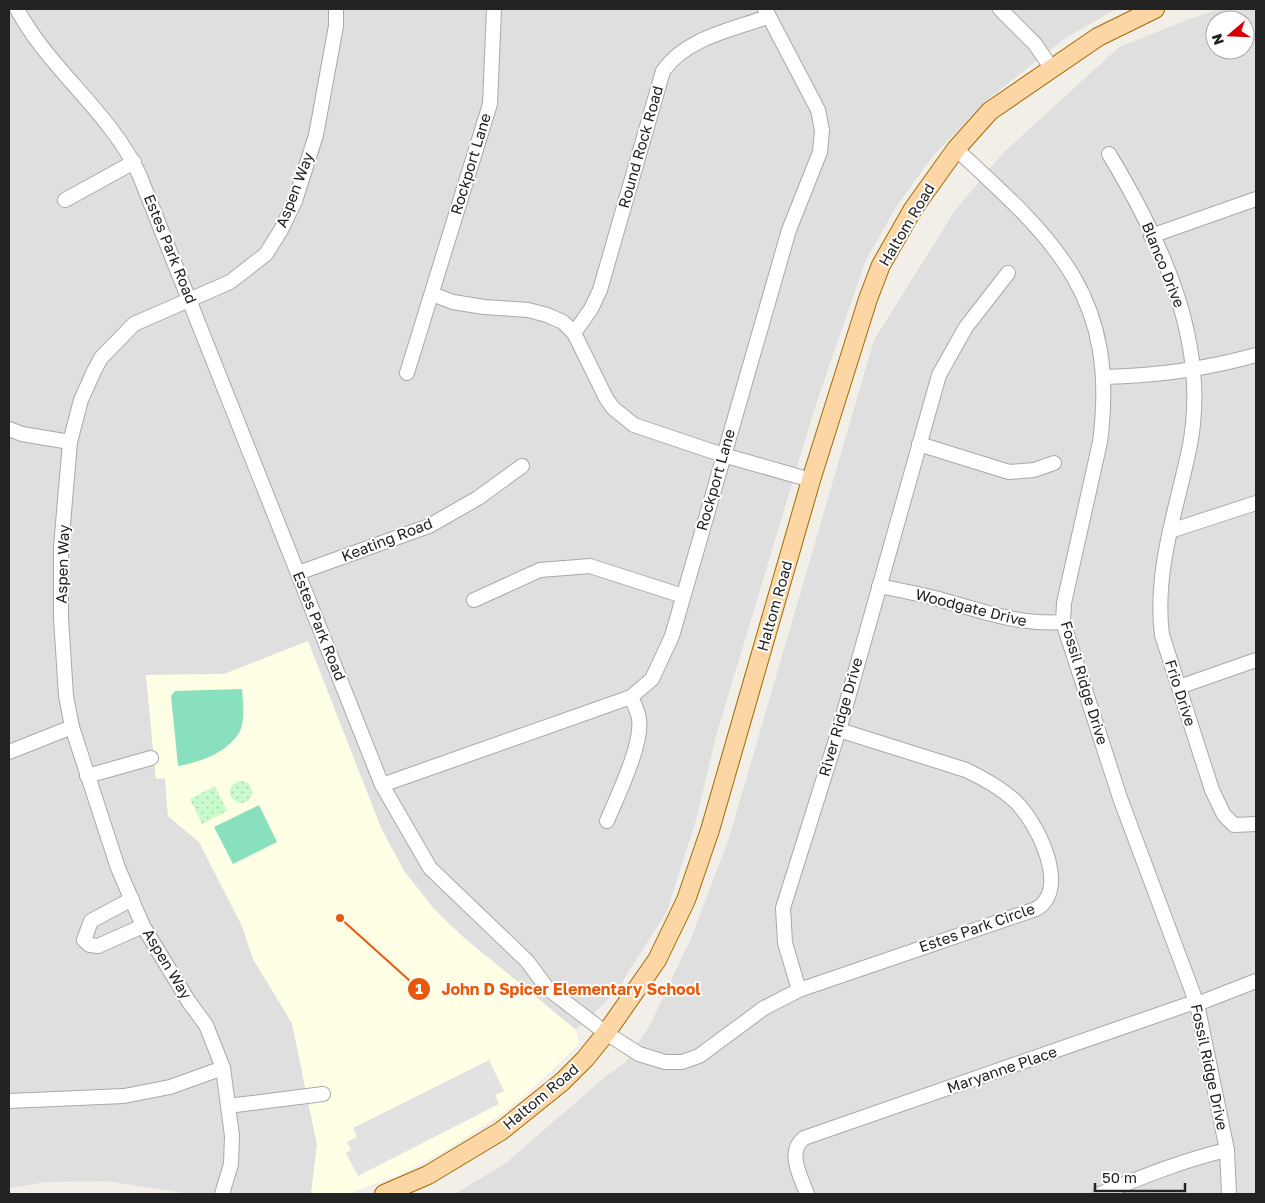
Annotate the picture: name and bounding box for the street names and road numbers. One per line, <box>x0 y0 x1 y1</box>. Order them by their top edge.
street label: Round Rock Road <box>614 83 666 210</box>
street label: Rockport Lane <box>446 111 494 217</box>
street label: Aspen Way <box>271 149 317 230</box>
street label: Haltom Road <box>874 180 938 269</box>
street label: Estes Park Road <box>141 191 201 306</box>
street label: Blanco Drive <box>1139 219 1189 310</box>
street label: Rockport Lane <box>692 427 738 533</box>
street label: Keating Road <box>339 513 435 565</box>
street label: Aspen Way <box>52 523 72 604</box>
street label: Haltom Road <box>753 558 796 653</box>
street label: Estes Park Road <box>290 568 350 683</box>
street label: Woodgate Drive <box>914 584 1029 630</box>
street label: Fossil Ridge Drive <box>1058 619 1112 747</box>
street label: River Ridge Drive <box>814 655 866 778</box>
street label: Frio Drive <box>1162 657 1200 728</box>
street label: Estes Park Circle <box>916 899 1037 955</box>
street label: Aspen Way <box>140 925 196 1003</box>
street label: Fossil Ridge Drive <box>1188 1002 1232 1132</box>
street label: Maryanne Place <box>944 1042 1059 1096</box>
street label: Haltom Road <box>499 1059 582 1133</box>

